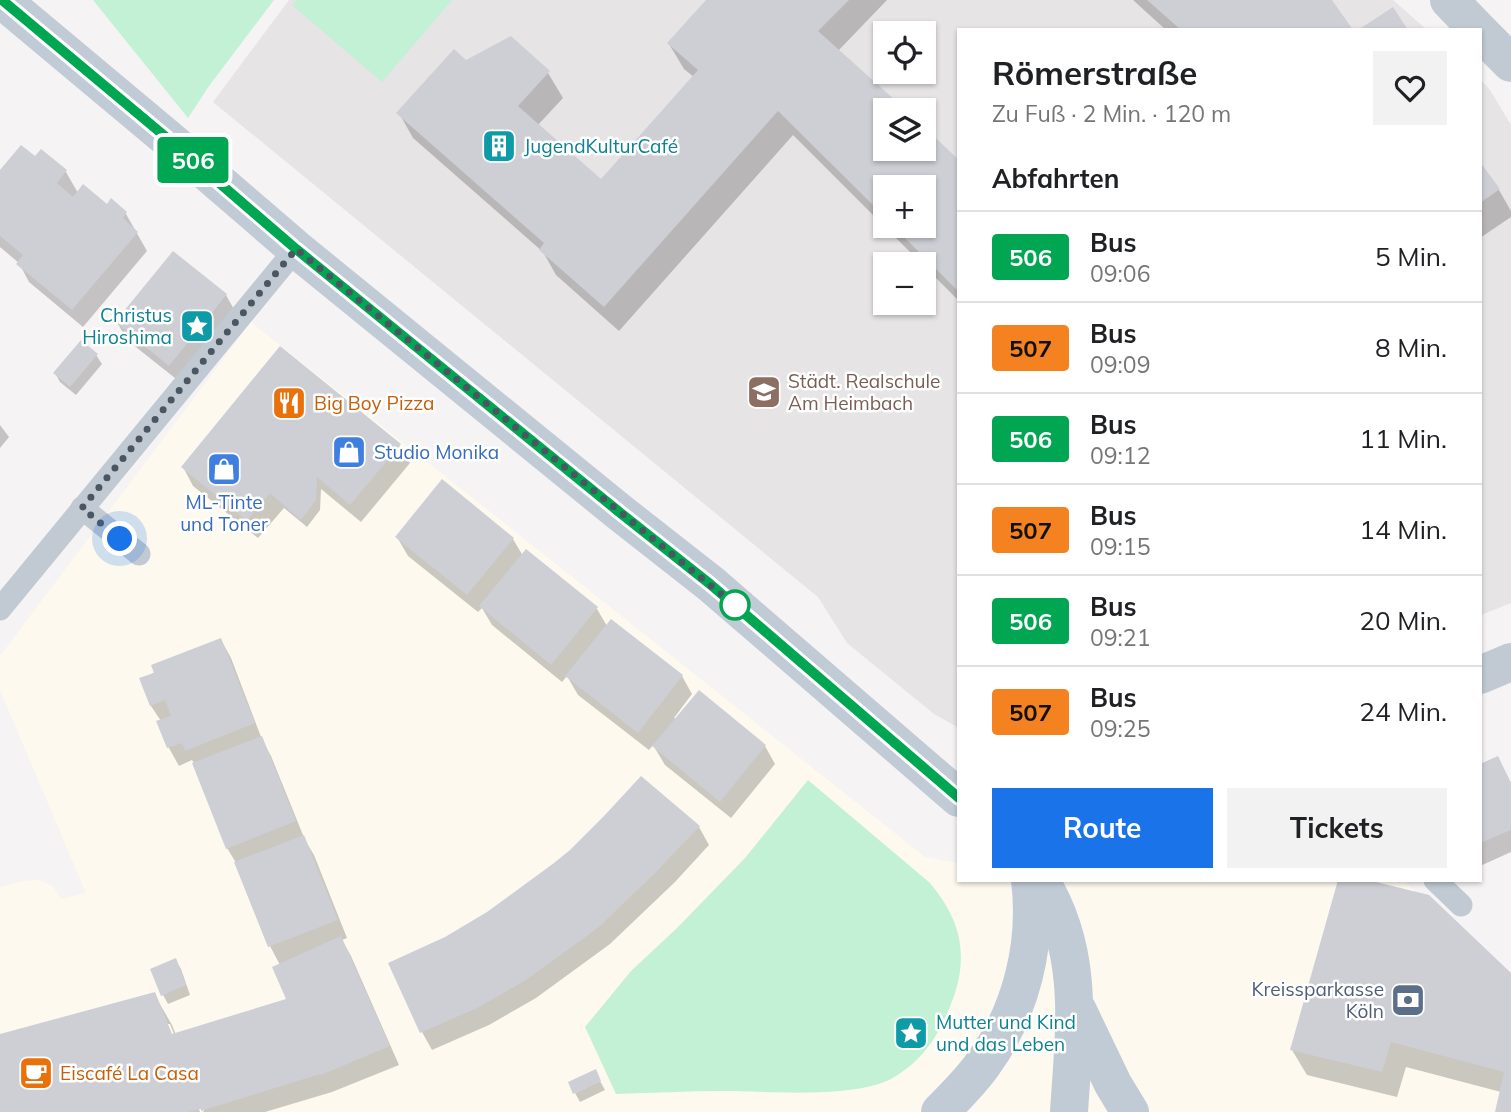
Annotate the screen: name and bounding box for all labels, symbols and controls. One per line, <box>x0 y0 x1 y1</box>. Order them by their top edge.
map controls <box>873 21 936 315</box>
button: locate <box>873 21 936 84</box>
button: heart <box>1373 51 1447 125</box>
text: Römerstraße <box>992 52 1197 93</box>
button: layers <box>873 98 936 161</box>
text: Zu Fuß · 2 Min. · 120 m <box>992 99 1231 128</box>
building icon: JugendKulturCafé <box>480 127 518 165</box>
place label: JugendKulturCafé <box>524 134 678 158</box>
line badge: 506 <box>153 137 233 183</box>
text: 506 <box>171 145 215 175</box>
text: Abfahrten <box>992 162 1119 195</box>
button: + <box>873 175 936 238</box>
text: Bus <box>1090 226 1136 259</box>
text: 5 Min. <box>1375 240 1447 273</box>
text: 506 <box>1009 242 1052 272</box>
button: − <box>873 252 936 315</box>
text: 09:06 <box>1090 259 1150 288</box>
place label: Christus Hiroshima <box>82 303 172 349</box>
place icon: Christus Hiroshima <box>178 307 216 345</box>
text: Bus <box>1090 317 1136 350</box>
text: 8 Min. <box>1375 331 1447 364</box>
text: 507 <box>1009 333 1052 363</box>
text: 09:09 <box>1090 350 1150 379</box>
place label: Städt. Realschule Am Heimbach <box>788 369 940 415</box>
school or university icon: Städt. Realschule Am Heimbach <box>745 373 783 411</box>
restaurant icon: Big Boy Pizza <box>270 384 308 422</box>
place label: Big Boy Pizza <box>314 391 434 415</box>
text: Bus <box>1090 408 1136 441</box>
text: 11 Min. <box>1359 422 1447 455</box>
text: 506 <box>1009 424 1052 454</box>
shop icon: Studio Monika <box>330 433 368 471</box>
place label: Studio Monika <box>374 440 499 464</box>
text: 09:12 <box>1090 441 1150 470</box>
shop icon: ML-Tinte und Toner <box>205 450 243 488</box>
place label: ML-Tinte und Toner <box>180 490 268 536</box>
text: Bus <box>1090 499 1136 532</box>
text: 14 Min. <box>1359 513 1447 546</box>
text: 507 <box>1009 515 1052 545</box>
your location <box>102 521 137 556</box>
text: 09:15 <box>1090 532 1150 561</box>
unlabelled marker <box>720 590 750 620</box>
text: Bus <box>1090 590 1136 623</box>
text: 20 Min. <box>1359 604 1447 637</box>
text: 506 <box>1009 606 1052 636</box>
text: 09:21 <box>1090 623 1150 652</box>
text: Bus <box>1090 681 1136 714</box>
text: 24 Min. <box>1359 695 1447 728</box>
text: 507 <box>1009 697 1052 727</box>
text: 09:25 <box>1090 714 1150 743</box>
button: Route <box>992 788 1213 868</box>
button: Tickets <box>1227 788 1447 868</box>
place label: Kreissparkasse Köln <box>1252 977 1384 1023</box>
bank icon: Kreissparkasse Köln <box>1389 981 1427 1019</box>
place label: Mutter und Kind und das Leben <box>936 1010 1076 1056</box>
place icon: Mutter und Kind und das Leben <box>892 1014 930 1052</box>
cafe icon: Eiscafé La Casa <box>17 1054 55 1092</box>
place label: Eiscafé La Casa <box>60 1061 199 1085</box>

